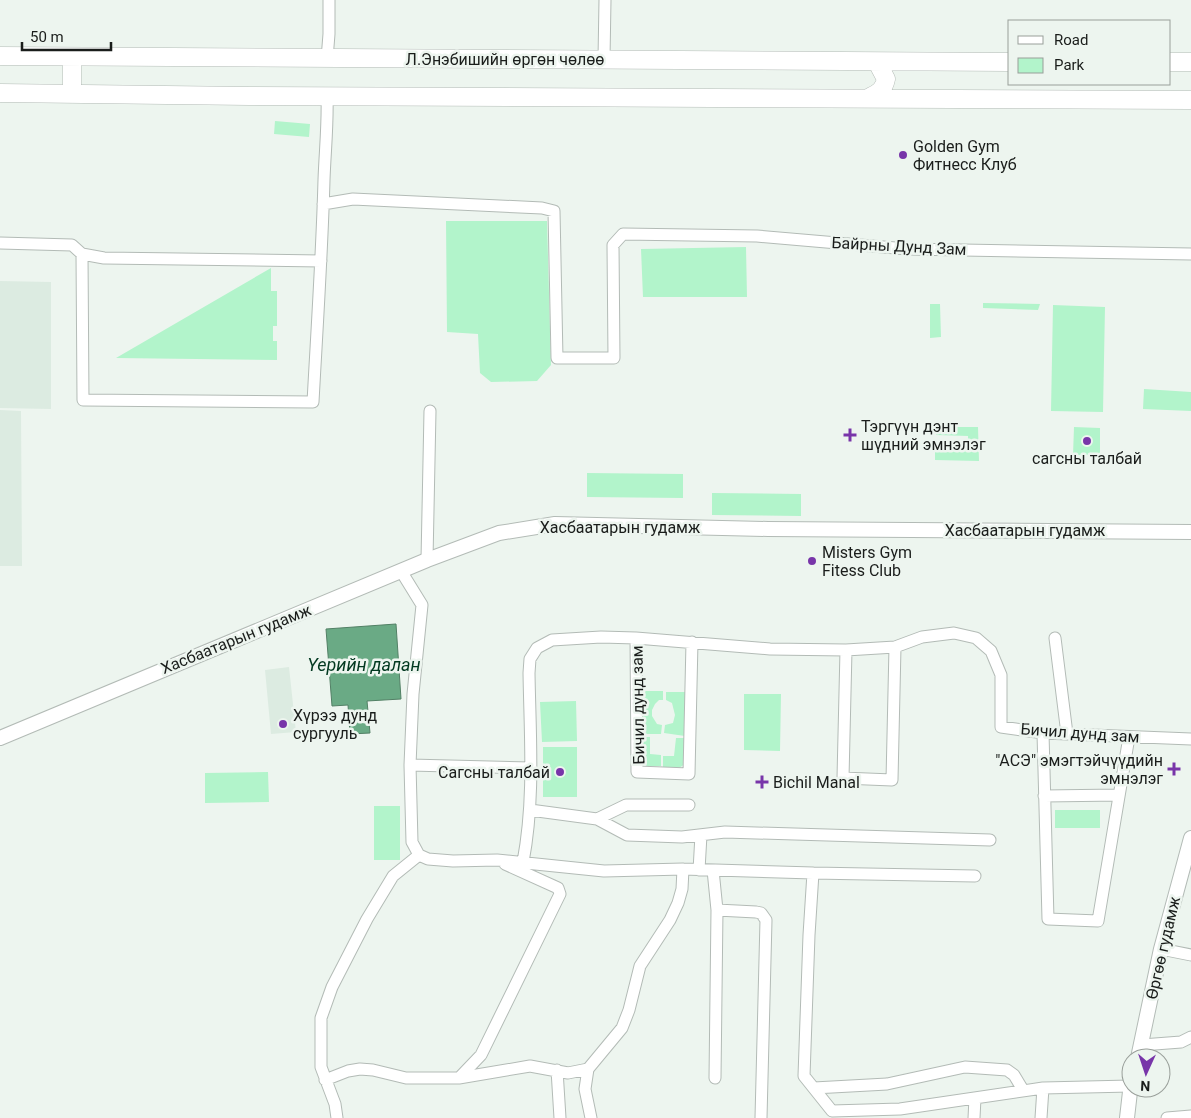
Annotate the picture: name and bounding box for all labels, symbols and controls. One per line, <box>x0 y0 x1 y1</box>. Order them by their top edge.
scale bar <box>22 20 111 52</box>
legend <box>1008 20 1171 85</box>
text: 50 m <box>30 28 64 46</box>
text: Road <box>1054 31 1088 49</box>
street label: Л.Энэбишийн өргөн чөлөө <box>406 50 604 69</box>
text: Park <box>1054 56 1085 74</box>
place label: Golden Gym Фитнесс Клуб <box>913 137 1017 174</box>
marker: Golden Gym Фитнесс Клуб <box>897 149 909 161</box>
street label: Байрны Дунд Зам <box>831 233 967 259</box>
place label: Тэргүүн дэнт шүдний эмнэлэг <box>861 417 986 454</box>
marker: Тэргүүн дэнт шүдний эмнэлэг <box>843 428 857 442</box>
marker: сагсны талбай <box>1081 435 1093 447</box>
place label: сагсны талбай <box>1032 449 1142 468</box>
street label: Хасбаатарын гудамж <box>540 518 701 537</box>
street label: Хасбаатарын гудамж <box>945 521 1106 540</box>
place label: Misters Gym Fitess Club <box>822 543 912 580</box>
marker: Misters Gym Fitess Club <box>806 555 818 567</box>
street label: Хасбаатарын гудамж <box>158 600 315 678</box>
street label: Бичил дунд зам <box>627 645 649 765</box>
water label: Үерийн далан <box>307 654 421 675</box>
place label: Хүрээ дунд сургууль <box>293 706 377 743</box>
marker: Хүрээ дунд сургууль <box>277 718 289 730</box>
street label: Бичил дунд зам <box>1020 719 1140 747</box>
place label: "АСЭ" эмэгтэйчүүдийн эмнэлэг <box>995 751 1163 788</box>
marker: "АСЭ" эмэгтэйчүүдийн эмнэлэг <box>1167 762 1181 776</box>
place label: Сагсны талбай <box>438 763 550 782</box>
marker: Сагсны талбай <box>554 766 566 778</box>
place label: Bichil Manal <box>773 773 860 792</box>
marker: Bichil Manal <box>755 775 769 789</box>
street label: Өргөө гудамж <box>1142 894 1184 1001</box>
north arrow <box>1121 1048 1171 1098</box>
text: N <box>1140 1078 1151 1094</box>

